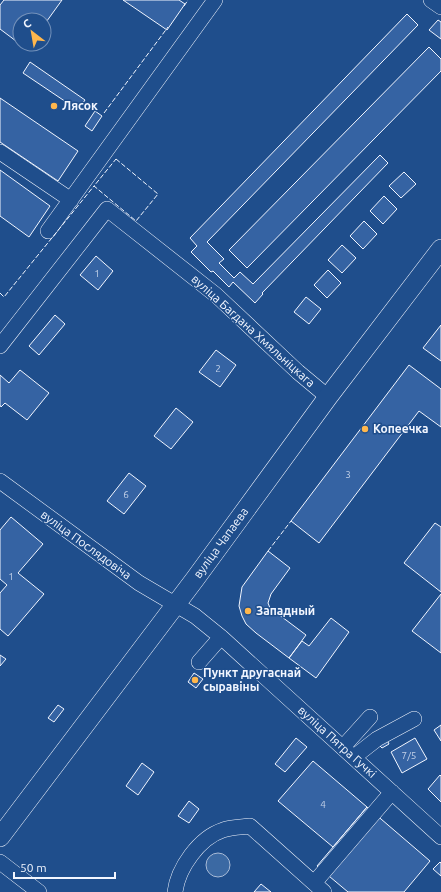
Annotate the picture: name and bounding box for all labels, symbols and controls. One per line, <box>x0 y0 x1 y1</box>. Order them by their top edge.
north arrow <box>12 12 52 52</box>
text: С <box>21 16 33 30</box>
place label: Лясок <box>62 99 98 112</box>
marker: Лясок <box>49 101 59 111</box>
house number: 1 <box>94 268 100 279</box>
street label: вуліца Багдана Хмяльніцкага <box>189 272 318 389</box>
house number: 2 <box>215 363 221 374</box>
place label: Копеечка <box>373 422 429 435</box>
marker: Копеечка <box>360 424 370 434</box>
house number: 3 <box>345 469 351 480</box>
house number: 6 <box>123 489 129 500</box>
street label: вуліца Чапаева <box>191 505 251 581</box>
street label: вуліца Послядовіча <box>39 507 134 582</box>
house number: 1 <box>8 571 14 582</box>
place label: Западный <box>256 604 315 617</box>
marker: Западный <box>243 606 253 616</box>
place label: Пункт другаснай сыравіны <box>203 666 301 693</box>
marker: Пункт другаснай сыравіны <box>190 675 200 685</box>
street label: вуліца Пятра Гучкі <box>296 703 379 780</box>
house number: 7/5 <box>402 750 416 761</box>
house number: 4 <box>320 799 326 810</box>
scale bar <box>14 854 115 880</box>
text: 50 m <box>20 861 47 874</box>

